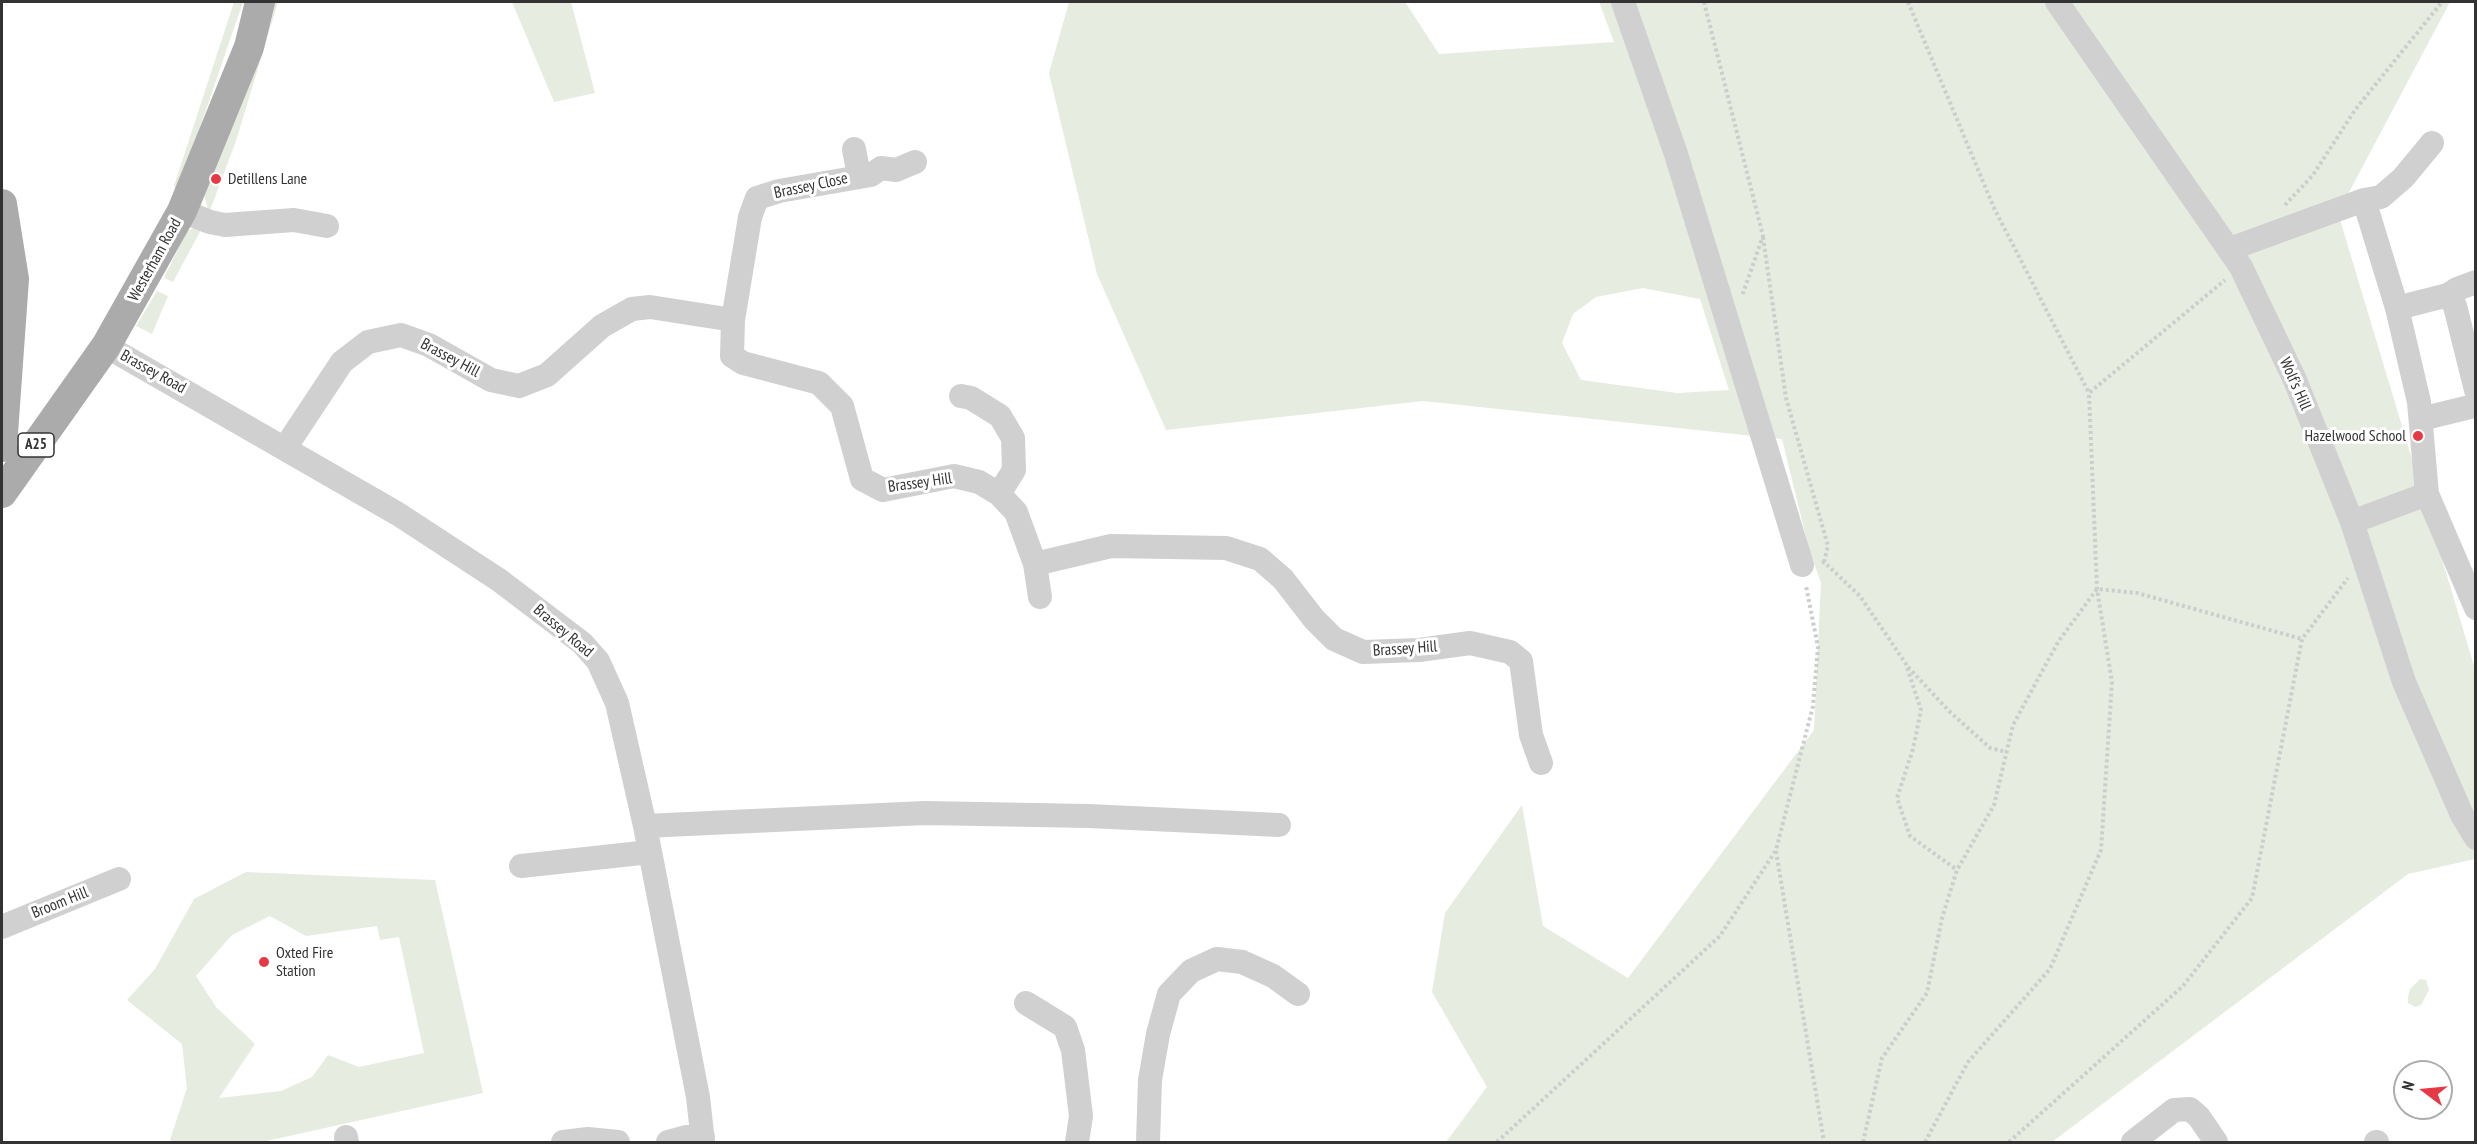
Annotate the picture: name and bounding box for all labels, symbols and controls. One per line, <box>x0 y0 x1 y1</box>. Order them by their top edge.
place label: Detillens Lane <box>228 169 307 189</box>
street label: Brassey Close <box>772 169 850 203</box>
marker: Detillens Lane <box>209 172 223 186</box>
street label: Westerham Road <box>124 215 186 305</box>
street label: Brassey Hill <box>417 334 483 382</box>
street label: Brassey Road <box>117 346 189 398</box>
street label: Wolf's Hill <box>2275 355 2315 413</box>
place label: Hazelwood School <box>2305 426 2406 446</box>
marker: Hazelwood School <box>2411 429 2425 443</box>
road number: A25 <box>18 433 54 457</box>
street label: Brassey Hill <box>887 469 953 497</box>
street label: Brassey Road <box>529 600 597 662</box>
street label: Brassey Hill <box>1372 637 1438 661</box>
street label: Broom Hill <box>29 883 91 923</box>
place label: Oxted Fire Station <box>276 943 333 981</box>
marker: Oxted Fire Station <box>257 955 271 969</box>
north arrow <box>2393 1060 2453 1120</box>
text: N <box>2397 1079 2418 1093</box>

